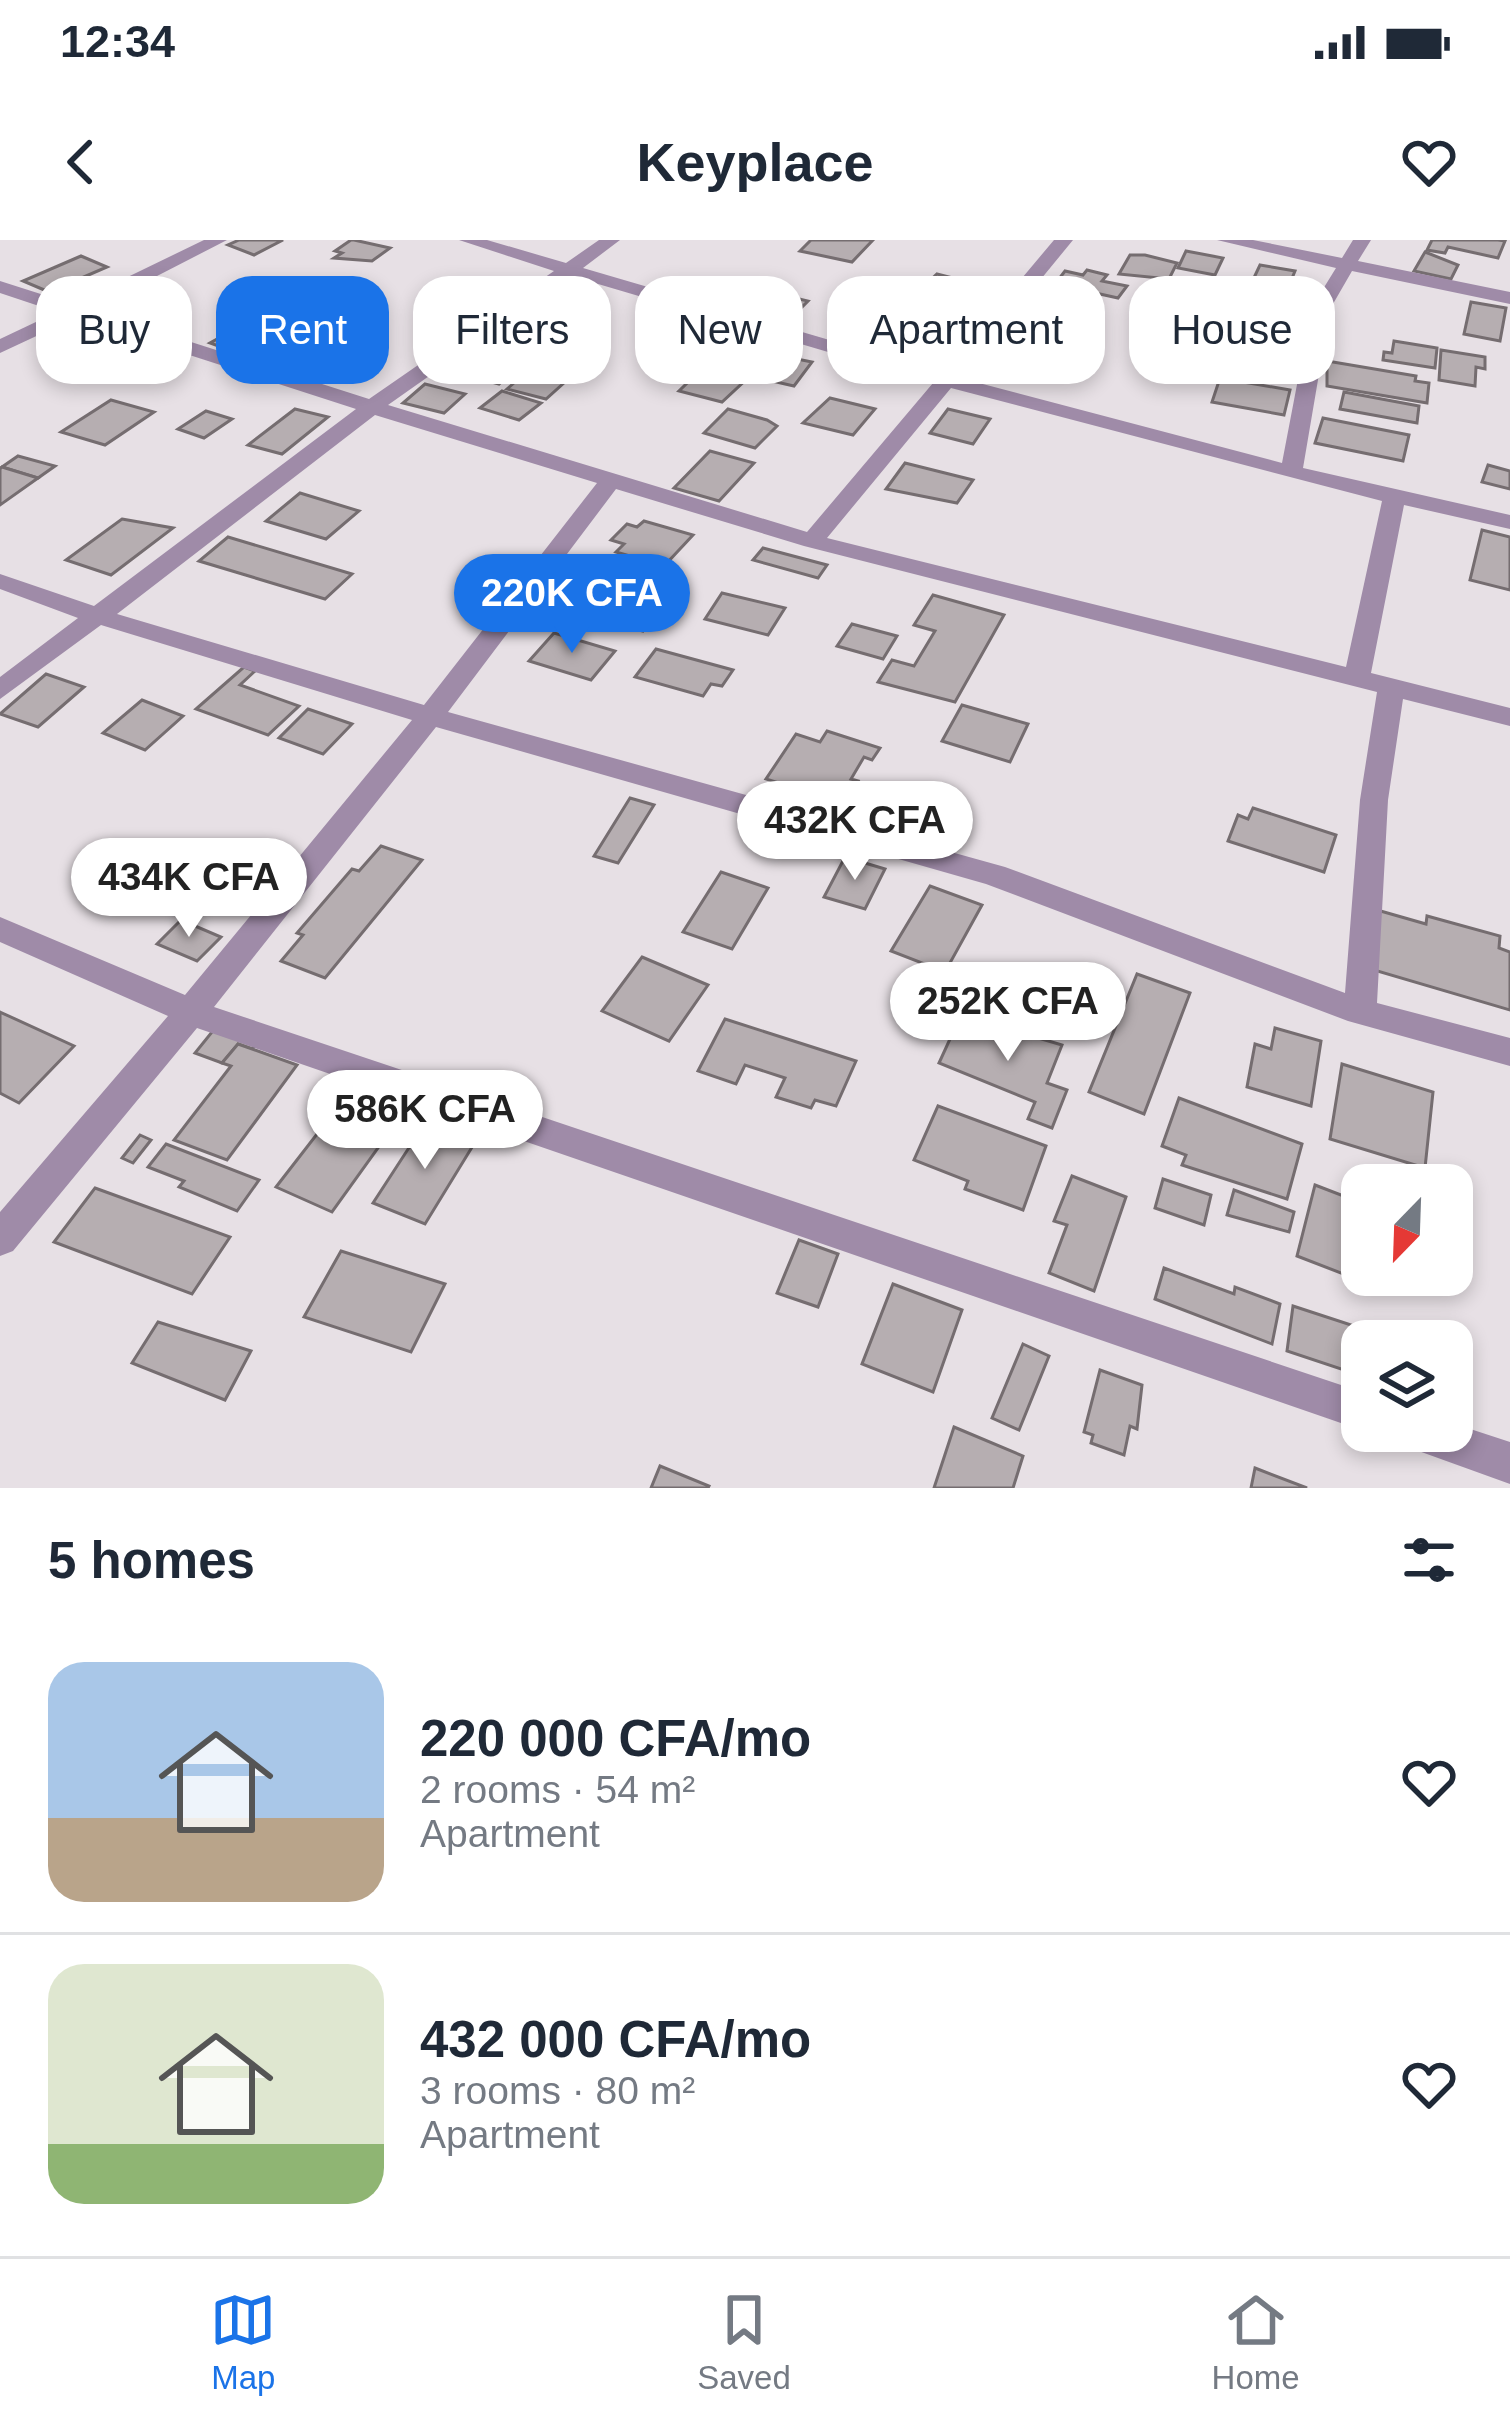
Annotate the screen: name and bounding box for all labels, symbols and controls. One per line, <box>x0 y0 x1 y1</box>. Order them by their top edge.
text: 12:34 <box>60 16 175 67</box>
icon: back <box>48 129 114 195</box>
icon: heart <box>1396 129 1462 195</box>
text: Keyplace <box>636 132 874 192</box>
chip: Buy <box>36 276 192 384</box>
chip: Rent <box>216 276 389 384</box>
chip: Filters <box>413 276 611 384</box>
chip: New <box>635 276 803 384</box>
chip: Apartment <box>827 276 1105 384</box>
chip: House <box>1129 276 1335 384</box>
pin: 220K CFA <box>448 554 696 656</box>
text: 220K CFA <box>481 571 663 614</box>
pin: 432K CFA <box>731 781 979 883</box>
text: 432K CFA <box>764 798 946 841</box>
pin: 434K CFA <box>65 838 313 940</box>
text: 434K CFA <box>98 855 280 898</box>
pin: 252K CFA <box>884 962 1132 1064</box>
text: 252K CFA <box>917 979 1099 1022</box>
pin: 586K CFA <box>301 1070 549 1172</box>
text: 586K CFA <box>334 1087 516 1130</box>
north arrow <box>1341 1164 1473 1296</box>
map controls <box>1341 1164 1473 1452</box>
button: layers <box>1341 1320 1473 1452</box>
icon: filters <box>1396 1527 1462 1593</box>
text: 5 homes <box>48 1532 255 1589</box>
icon: home <box>144 1710 288 1854</box>
text: 220 000 CFA/mo <box>420 1710 811 1767</box>
icon: heart <box>1396 1749 1462 1815</box>
text: 2 rooms · 54 m² <box>420 1768 695 1811</box>
text: Apartment <box>420 1812 600 1855</box>
text: 432 000 CFA/mo <box>420 2011 811 2068</box>
icon: home <box>144 2012 288 2156</box>
icon: heart <box>1396 2051 1462 2117</box>
text: 3 rooms · 80 m² <box>420 2069 695 2112</box>
text: Apartment <box>420 2113 600 2156</box>
tab: Map <box>210 2287 276 2397</box>
tab: Saved <box>697 2287 791 2397</box>
tab: Home <box>1212 2287 1300 2397</box>

